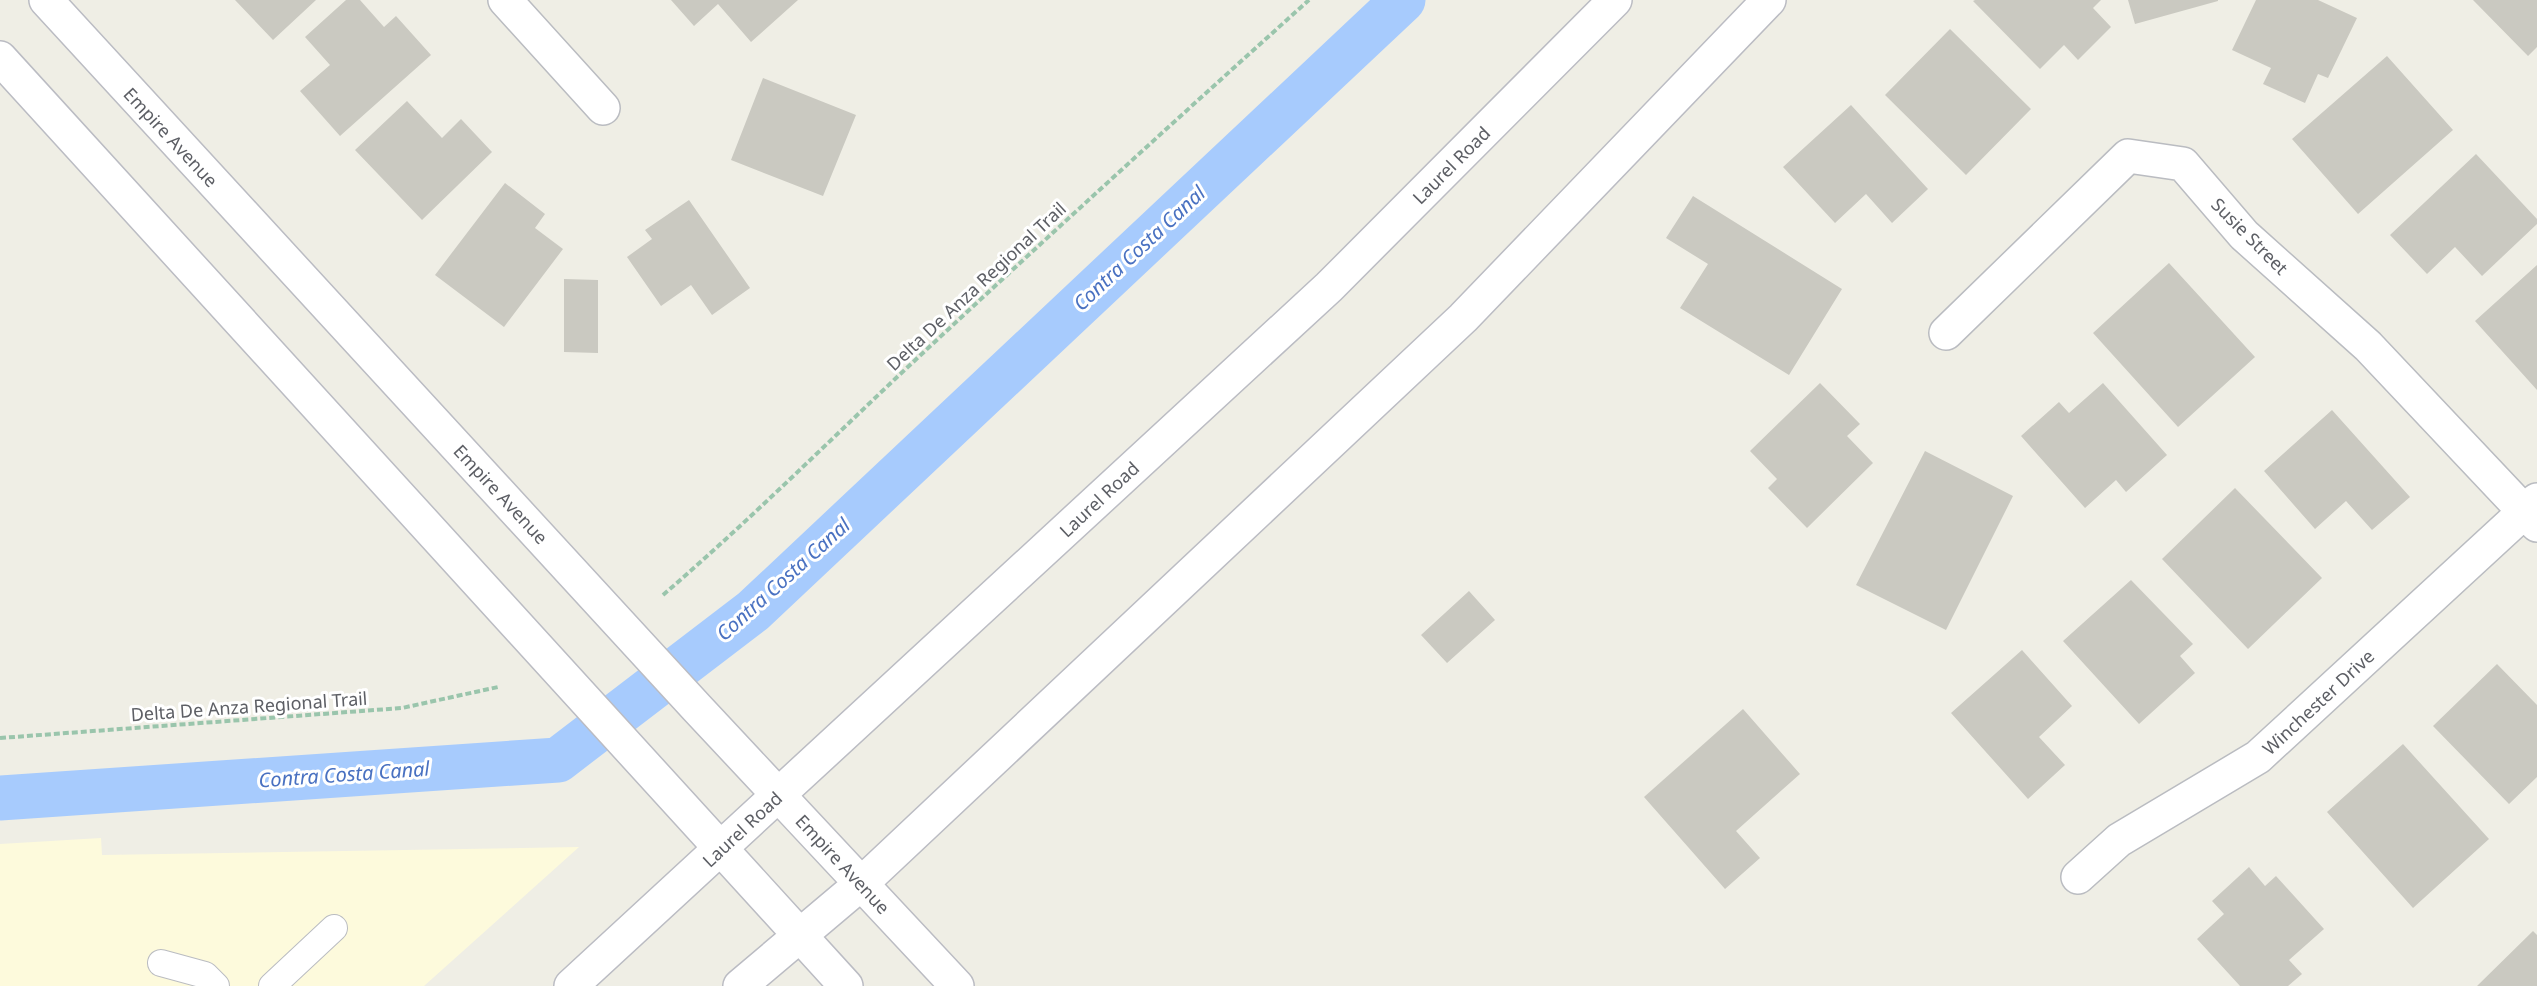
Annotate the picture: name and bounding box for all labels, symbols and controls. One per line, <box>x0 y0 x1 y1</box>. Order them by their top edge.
street label: Empire Avenue <box>119 82 223 192</box>
street label: Laurel Road <box>1407 121 1495 209</box>
water label: Contra Costa Canal <box>1067 179 1211 316</box>
street label: Susie Street <box>2206 192 2294 280</box>
street label: Delta De Anza Regional Trail <box>881 196 1071 376</box>
street label: Empire Avenue <box>449 439 553 549</box>
street label: Laurel Road <box>1054 456 1144 542</box>
water label: Contra Costa Canal <box>710 511 856 646</box>
street label: Winchester Drive <box>2257 644 2379 760</box>
street label: Delta De Anza Regional Trail <box>130 686 368 726</box>
water label: Contra Costa Canal <box>258 754 431 793</box>
street label: Laurel Road <box>697 786 787 872</box>
street label: Empire Avenue <box>791 809 895 919</box>

